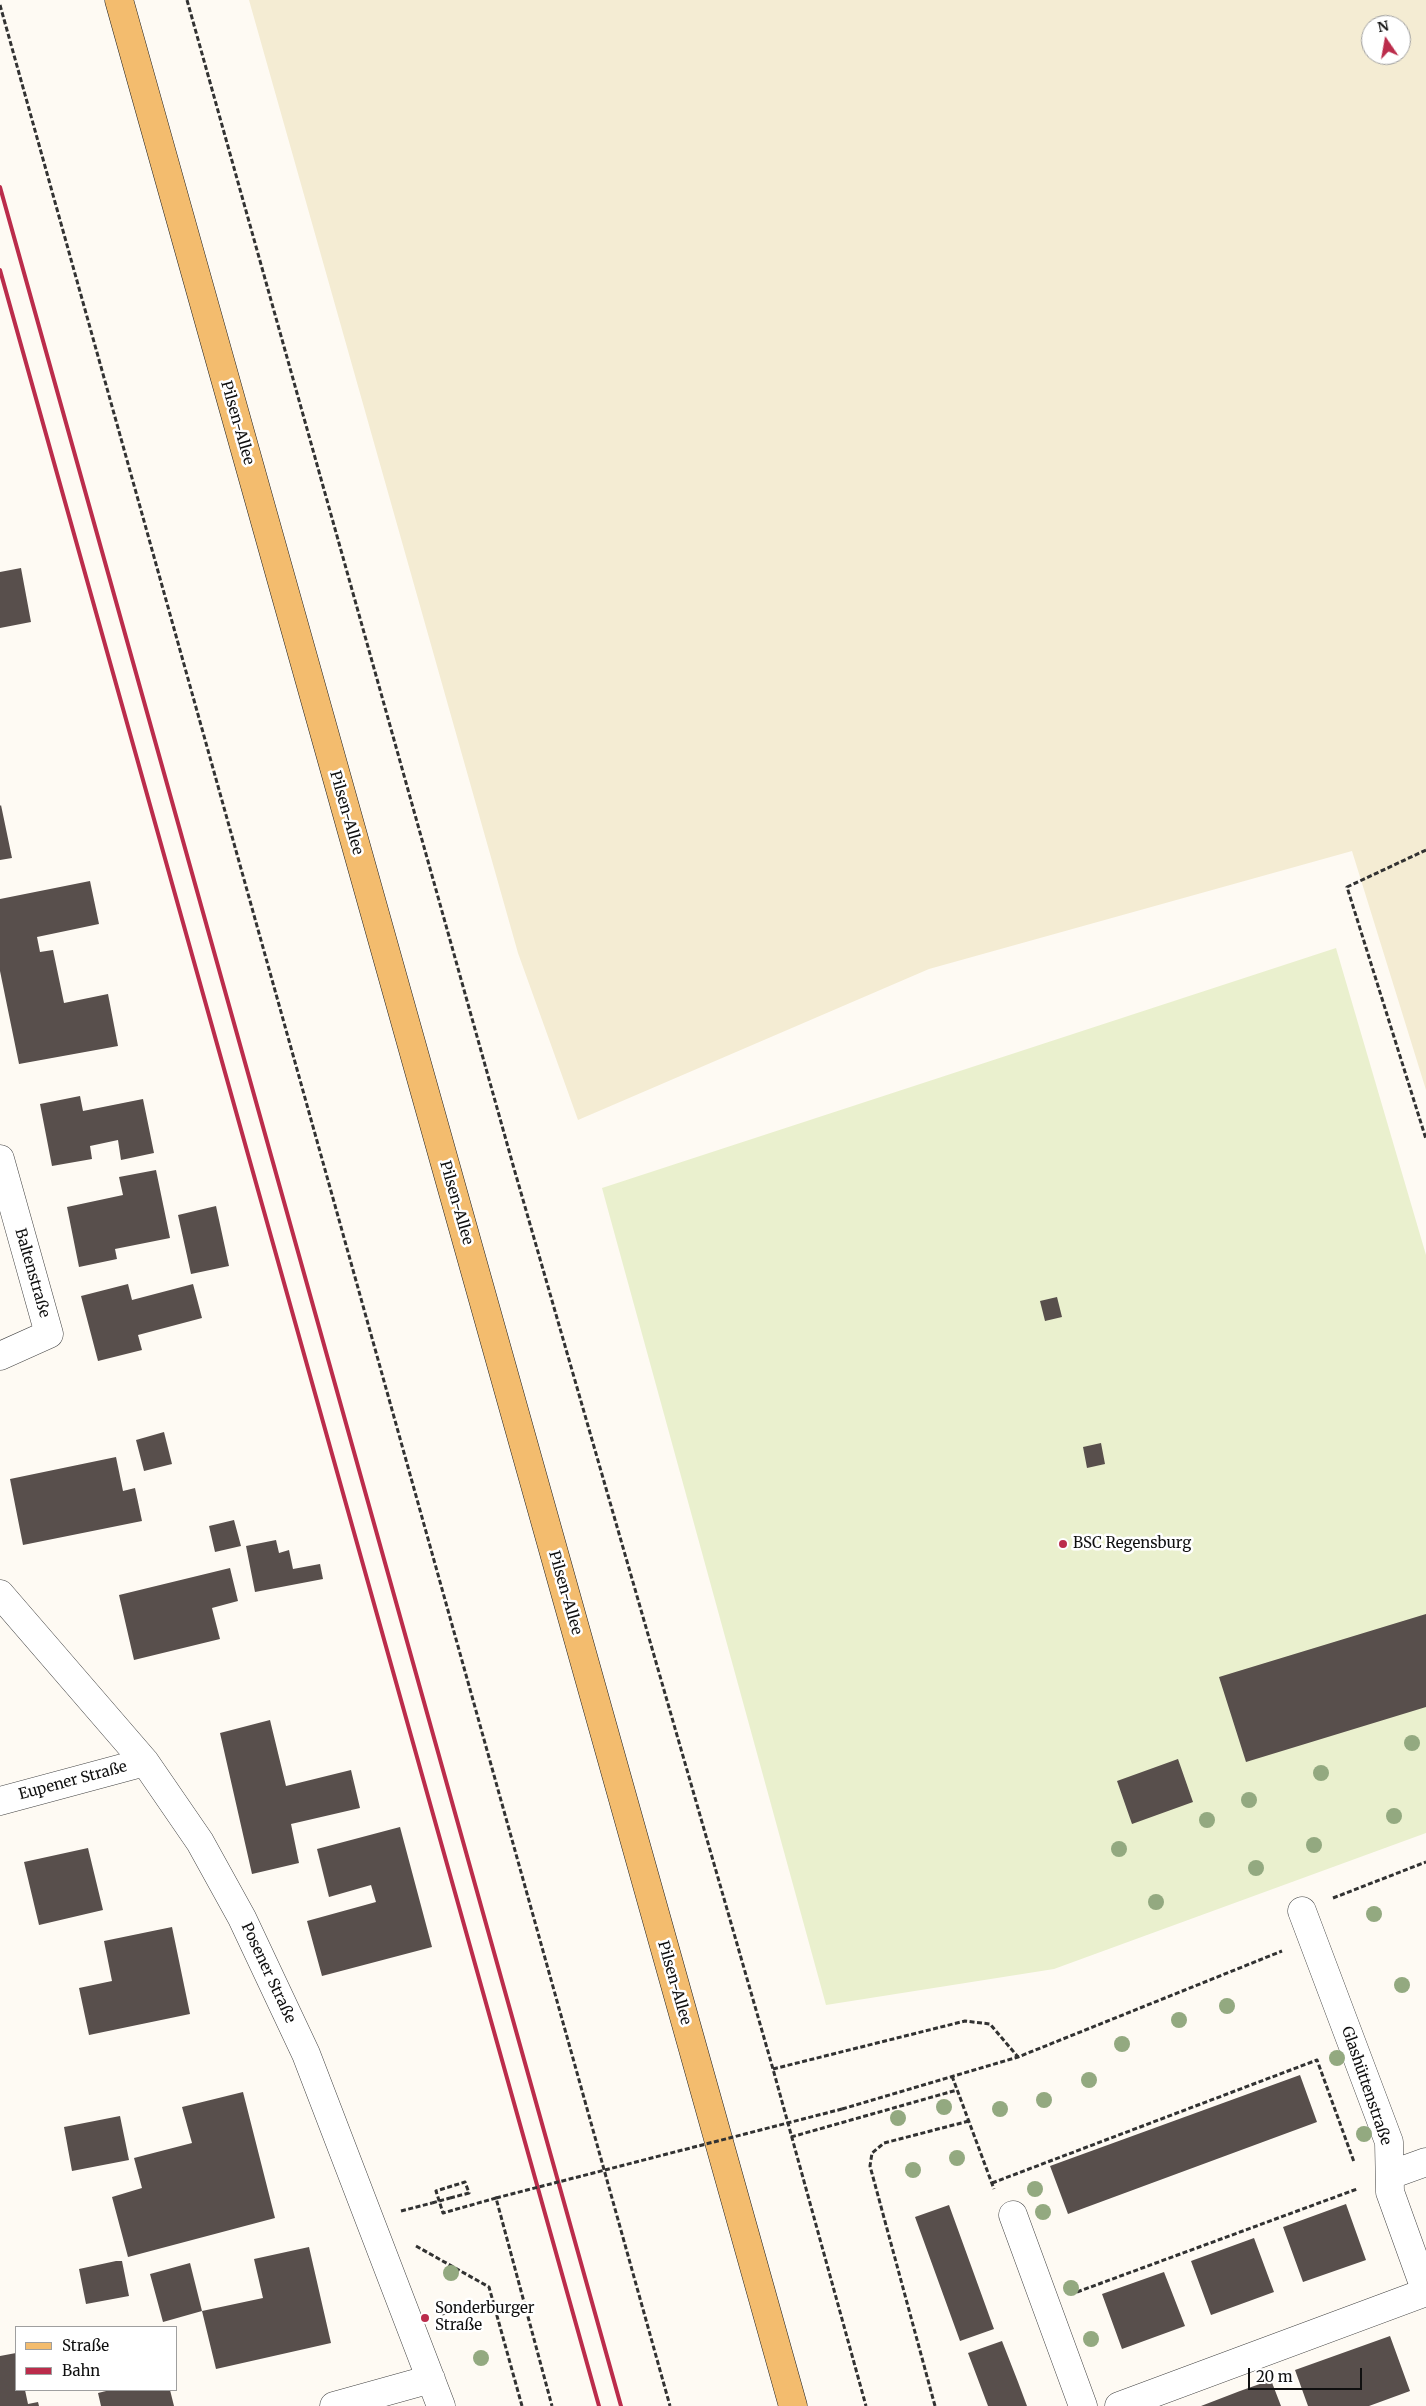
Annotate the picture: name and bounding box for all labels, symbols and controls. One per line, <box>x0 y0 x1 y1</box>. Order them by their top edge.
north arrow <box>1361 15 1411 65</box>
text: N <box>1376 16 1390 36</box>
street label: Pilsen-Allee <box>216 379 258 467</box>
street label: Pilsen-Allee <box>325 769 367 857</box>
street label: Pilsen-Allee <box>435 1159 477 1247</box>
street label: Baltenstraße <box>11 1226 53 1320</box>
place label: BSC Regensburg <box>1073 1535 1191 1553</box>
marker: BSC Regensburg <box>1057 1538 1069 1550</box>
street label: Pilsen-Allee <box>544 1549 586 1637</box>
street label: Eupener Straße <box>17 1758 129 1804</box>
street label: Posener Straße <box>237 1920 299 2026</box>
street label: Pilsen-Allee <box>653 1939 695 2027</box>
street label: Glashüttenstraße <box>1337 2024 1395 2148</box>
place label: Sonderburger Straße <box>435 2300 535 2335</box>
marker: Sonderburger Straße <box>419 2312 431 2324</box>
legend <box>15 2326 178 2391</box>
text: Straße <box>62 2336 109 2355</box>
scale bar <box>1251 2358 1365 2390</box>
text: Bahn <box>62 2361 100 2380</box>
text: 20 m <box>1256 2367 1293 2386</box>

